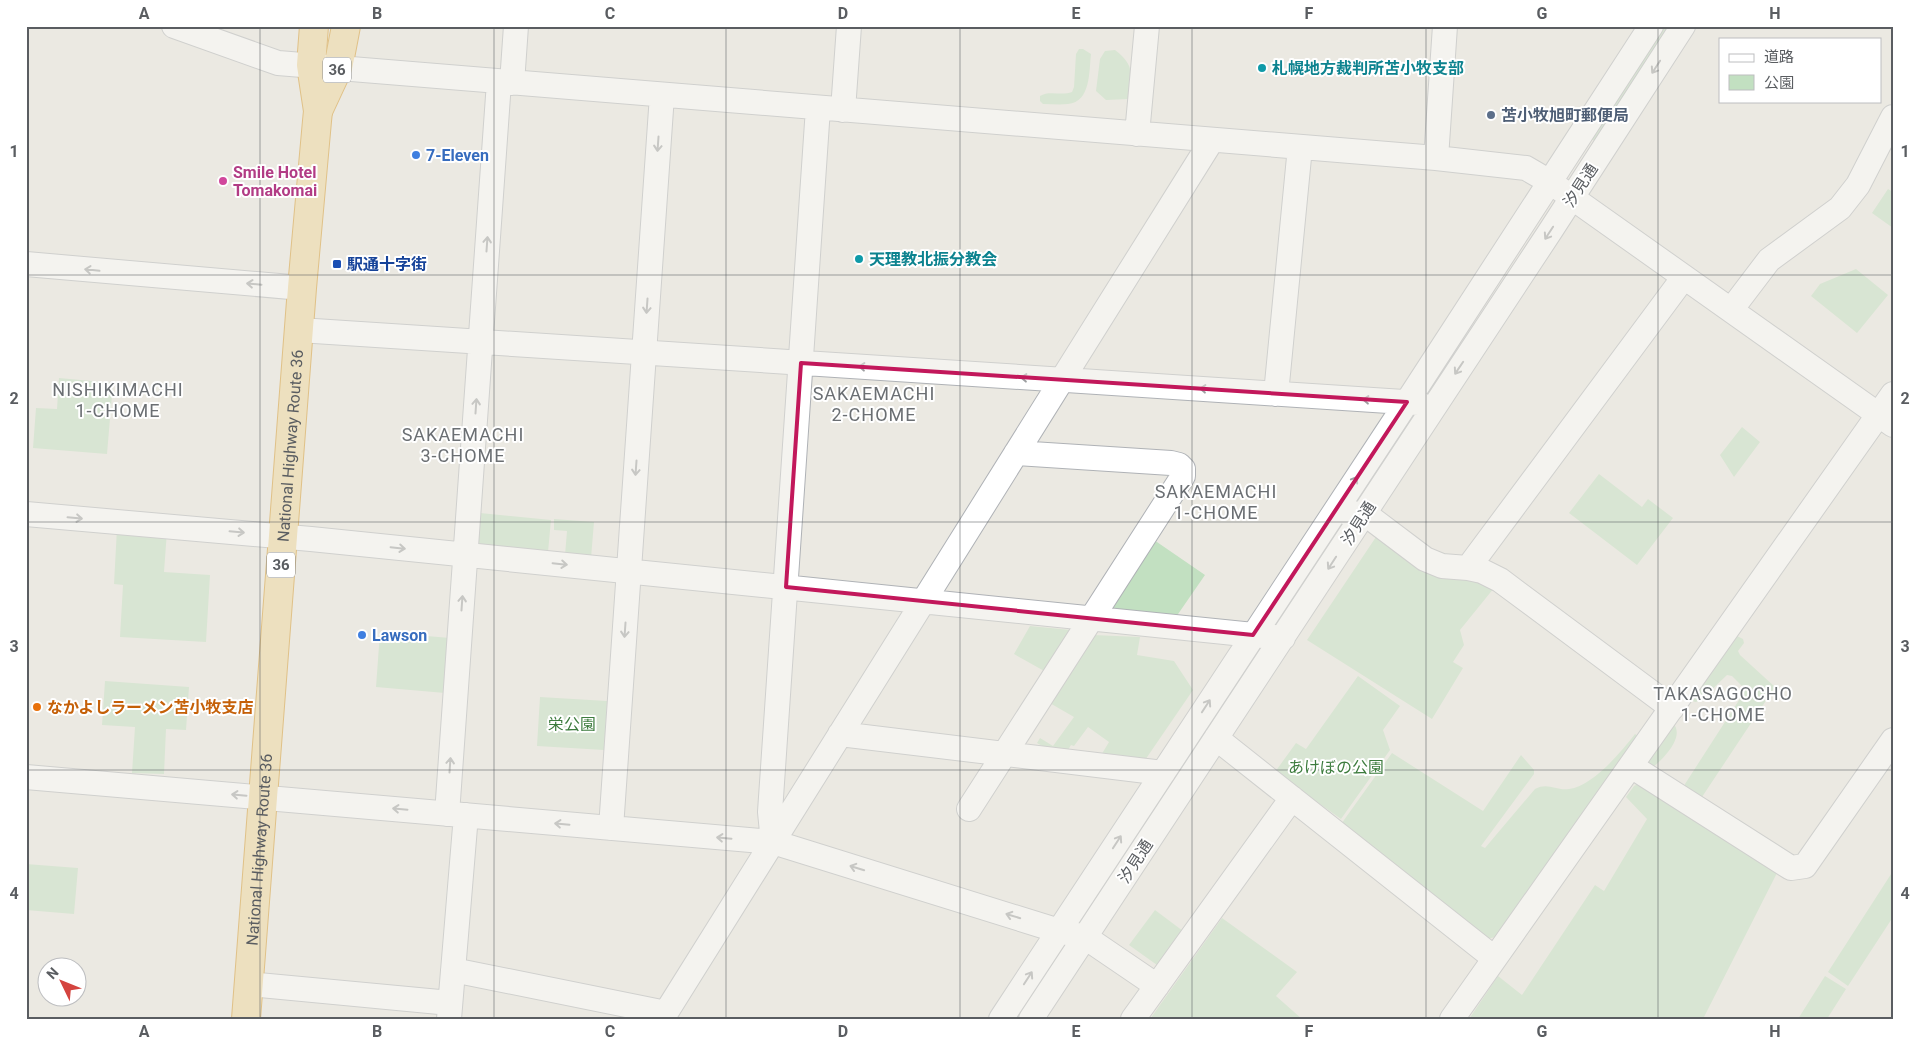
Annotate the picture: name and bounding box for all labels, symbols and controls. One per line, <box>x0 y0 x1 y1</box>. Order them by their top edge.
text: A <box>139 4 150 23</box>
text: B <box>372 4 382 23</box>
text: C <box>605 4 615 23</box>
text: D <box>838 4 848 23</box>
text: E <box>1072 4 1081 23</box>
text: F <box>1305 4 1314 23</box>
text: G <box>1537 4 1548 23</box>
text: H <box>1769 4 1781 23</box>
legend <box>1719 38 1882 102</box>
text: 道路 <box>1764 48 1794 66</box>
road number: 36 <box>323 58 351 82</box>
place label: 札幌地方裁判所苫小牧支部 <box>1272 59 1464 78</box>
one-way arrow <box>1651 60 1662 74</box>
marker: 札幌地方裁判所苫小牧支部 <box>1256 62 1268 74</box>
text: 公園 <box>1764 74 1794 92</box>
place label: 苫小牧旭町郵便局 <box>1501 106 1629 125</box>
marker: 苫小牧旭町郵便局 <box>1485 109 1497 121</box>
one-way arrow <box>654 135 663 151</box>
text: 1 <box>9 142 19 161</box>
text: 1 <box>1900 142 1910 161</box>
place label: 7-Eleven <box>426 146 489 165</box>
marker: 7-Eleven <box>410 149 422 161</box>
street label: 汐見通 <box>1559 160 1601 211</box>
place label: Smile Hotel Tomakomai <box>233 163 317 200</box>
marker: Smile Hotel Tomakomai <box>217 175 229 187</box>
one-way arrow <box>1544 226 1554 240</box>
one-way arrow <box>483 236 492 252</box>
place label: 天理教北振分教会 <box>869 250 997 269</box>
marker: 天理教北振分教会 <box>853 253 865 265</box>
place label: 駅通十字街 <box>347 255 427 274</box>
marker: 駅通十字街 <box>331 258 343 270</box>
one-way arrow <box>84 266 100 275</box>
one-way arrow <box>246 279 262 289</box>
one-way arrow <box>642 297 652 313</box>
street label: National Highway Route 36 <box>274 349 307 542</box>
one-way arrow <box>1454 361 1464 375</box>
one-way arrow <box>858 362 874 372</box>
one-way arrow <box>1020 373 1036 382</box>
district label: NISHIKIMACHI 1-CHOME <box>52 379 184 421</box>
district label: SAKAEMACHI 2-CHOME <box>813 383 935 425</box>
one-way arrow <box>1200 385 1216 394</box>
text: 2 <box>9 389 19 408</box>
text: 2 <box>1900 389 1910 408</box>
one-way arrow <box>1362 395 1378 404</box>
one-way arrow <box>471 398 480 414</box>
district label: SAKAEMACHI 3-CHOME <box>402 424 524 466</box>
one-way arrow <box>631 460 641 476</box>
one-way arrow <box>1348 476 1358 490</box>
district label: SAKAEMACHI 1-CHOME <box>1155 481 1277 523</box>
street label: 汐見通 <box>1337 498 1379 549</box>
one-way arrow <box>67 513 83 523</box>
one-way arrow <box>228 527 244 536</box>
one-way arrow <box>390 543 406 552</box>
road number: 36 <box>267 552 295 578</box>
one-way arrow <box>1326 555 1336 569</box>
one-way arrow <box>552 559 568 569</box>
one-way arrow <box>457 595 466 611</box>
one-way arrow <box>620 622 629 638</box>
place label: Lawson <box>372 626 427 645</box>
marker: Lawson <box>356 629 368 641</box>
text: 3 <box>9 637 19 656</box>
text: 3 <box>1900 637 1910 656</box>
district label: TAKASAGOCHO 1-CHOME <box>1653 683 1793 725</box>
place label: なかよしラーメン苫小牧支店 <box>47 698 254 717</box>
one-way arrow <box>1202 700 1212 714</box>
marker: なかよしラーメン苫小牧支店 <box>31 701 43 713</box>
park label: 栄公園 <box>548 715 596 734</box>
street label: National Highway Route 36 <box>243 753 276 946</box>
one-way arrow <box>446 757 455 773</box>
park label: あけぼの公園 <box>1288 758 1384 777</box>
one-way arrow <box>231 791 247 800</box>
one-way arrow <box>393 805 409 814</box>
one-way arrow <box>555 819 571 828</box>
one-way arrow <box>716 833 732 842</box>
one-way arrow <box>1112 835 1122 849</box>
street label: 汐見通 <box>1114 836 1156 887</box>
one-way arrow <box>850 863 866 873</box>
text: 4 <box>9 884 19 903</box>
text: 4 <box>1900 884 1910 903</box>
one-way arrow <box>1005 911 1021 921</box>
north arrow <box>38 958 88 1008</box>
text: N <box>43 964 62 982</box>
one-way arrow <box>1023 971 1033 985</box>
text: A <box>139 1022 150 1041</box>
text: B <box>372 1022 382 1041</box>
text: C <box>605 1022 615 1041</box>
text: D <box>838 1022 848 1041</box>
text: E <box>1072 1022 1081 1041</box>
text: F <box>1305 1022 1314 1041</box>
text: G <box>1537 1022 1548 1041</box>
text: H <box>1769 1022 1781 1041</box>

